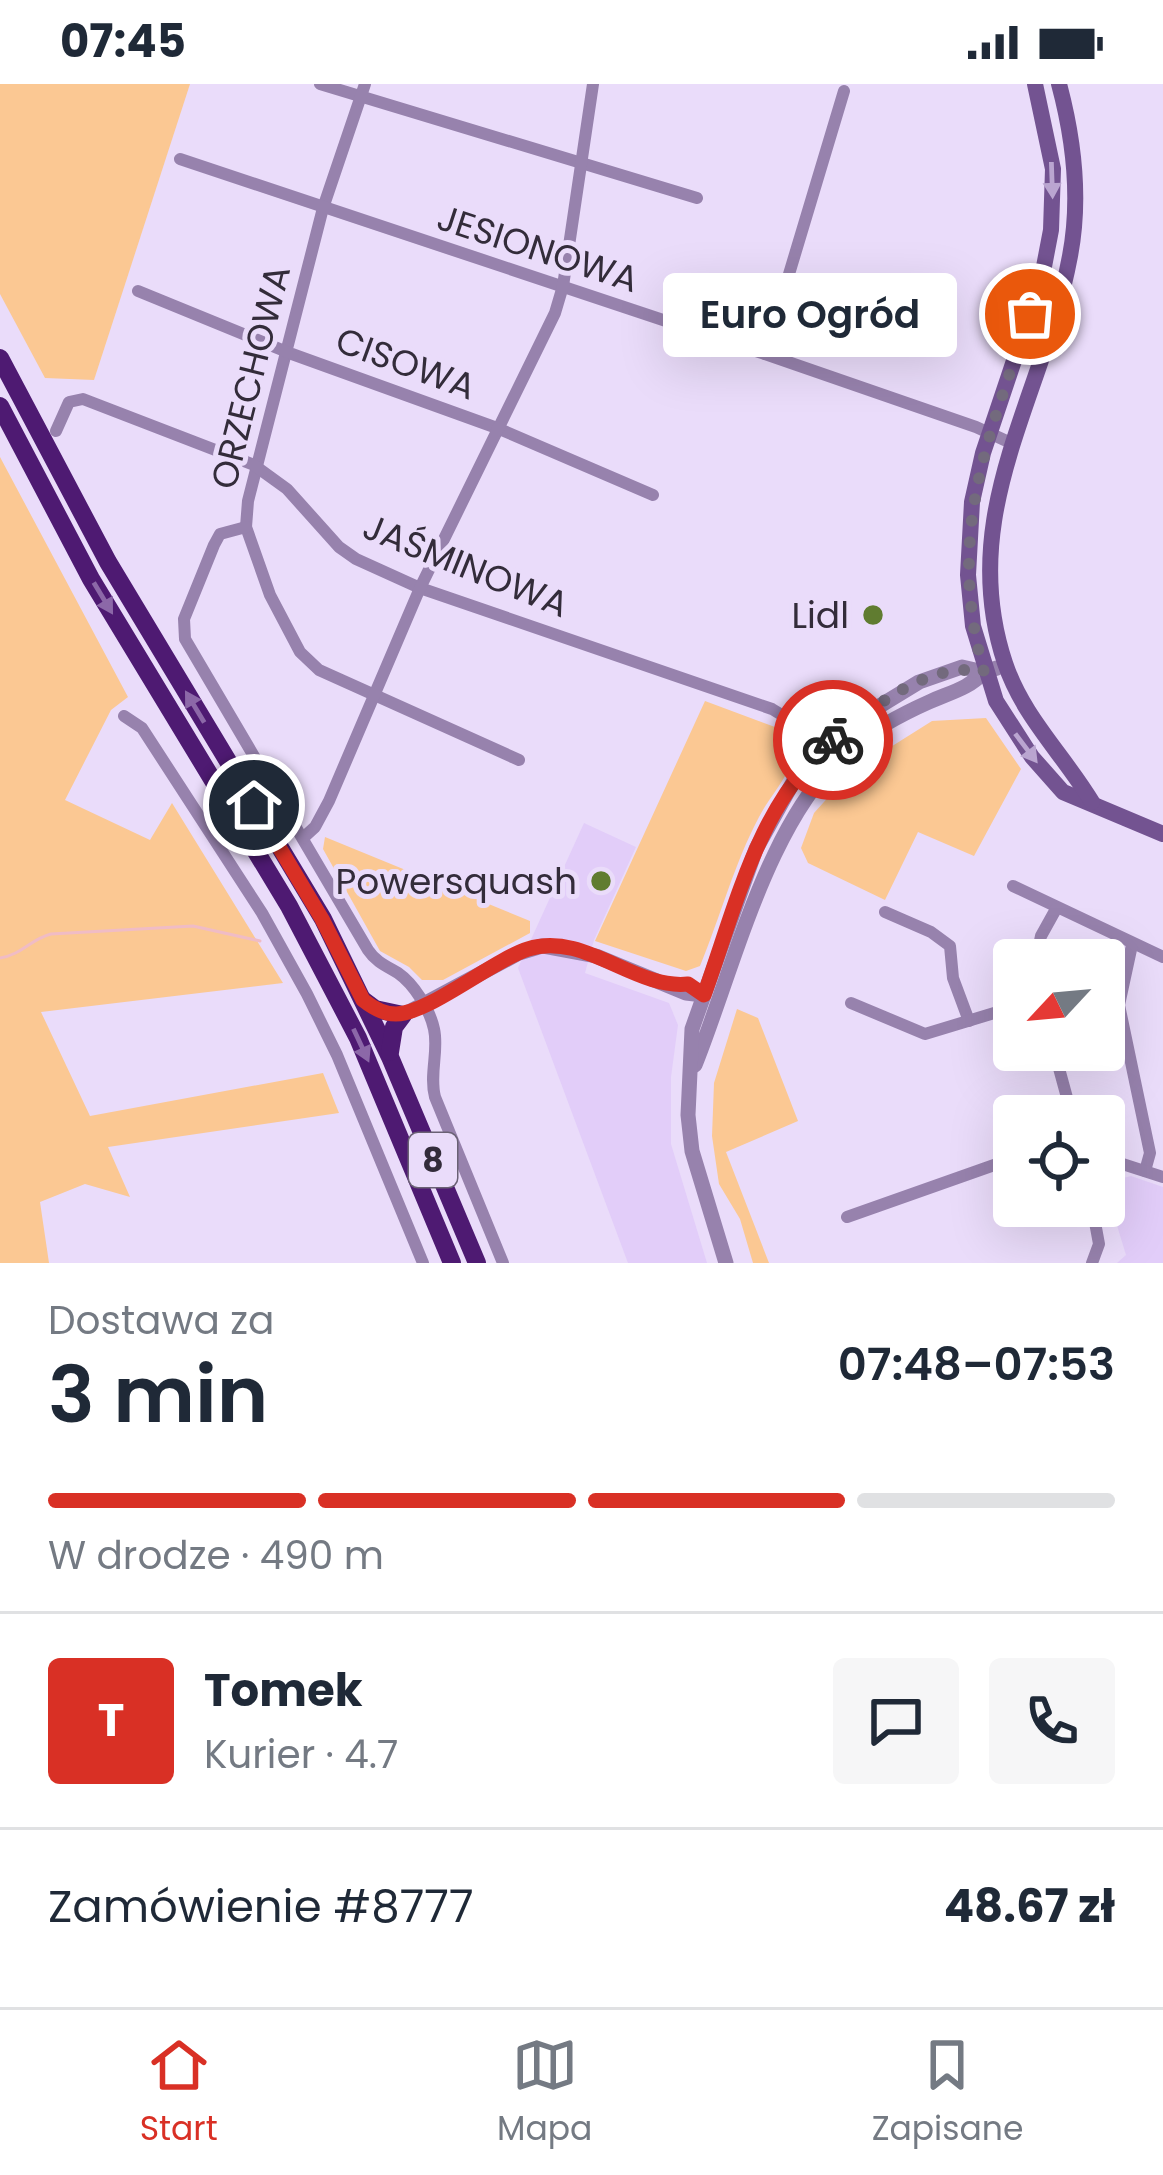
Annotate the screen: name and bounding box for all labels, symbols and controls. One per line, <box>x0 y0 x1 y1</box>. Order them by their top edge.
text: 07:45 <box>60 10 186 73</box>
one-way arrow <box>1043 162 1062 200</box>
street label: JESIONOWA <box>431 192 645 305</box>
street label: ORZECHOWA <box>198 260 303 494</box>
pin <box>979 263 1081 365</box>
callout: Euro Ogród <box>664 272 958 356</box>
icon: bag <box>997 281 1063 347</box>
text: Euro Ogród <box>700 287 920 342</box>
street label: CISOWA <box>329 315 483 412</box>
street label: JAŚMINOWA <box>356 501 576 630</box>
one-way arrow <box>92 581 113 615</box>
place label: Lidl <box>791 590 849 641</box>
marker: Lidl <box>860 602 886 628</box>
courier <box>773 680 893 800</box>
one-way arrow <box>185 690 206 724</box>
icon: bike <box>800 707 866 773</box>
one-way arrow <box>1013 733 1038 764</box>
pin <box>203 754 305 856</box>
icon: home <box>221 772 287 838</box>
place label: Powersquash <box>336 856 577 907</box>
marker: Powersquash <box>588 868 614 894</box>
north arrow <box>993 939 1125 1071</box>
map controls <box>993 939 1125 1227</box>
one-way arrow <box>351 1028 371 1063</box>
button: locate <box>993 1095 1125 1227</box>
road number: 8 <box>409 1133 457 1187</box>
text: Dostawa za <box>48 1293 274 1348</box>
text: 07:48–07:53 <box>838 1333 1115 1396</box>
text: 3 min <box>48 1340 268 1449</box>
text: W drodze · 490 m <box>48 1528 384 1583</box>
button: chat <box>833 1658 959 1784</box>
button: phone <box>989 1658 1115 1784</box>
text: Tomek <box>204 1659 362 1722</box>
text: T <box>98 1689 124 1752</box>
text: Kurier · 4.7 <box>204 1727 398 1782</box>
text: Zamówienie #8777 <box>48 1875 473 1938</box>
text: 48.67 zł <box>944 1875 1115 1938</box>
tab: Start <box>140 2032 218 2154</box>
tab: Mapa <box>497 2032 592 2154</box>
tab: Zapisane <box>872 2032 1023 2154</box>

